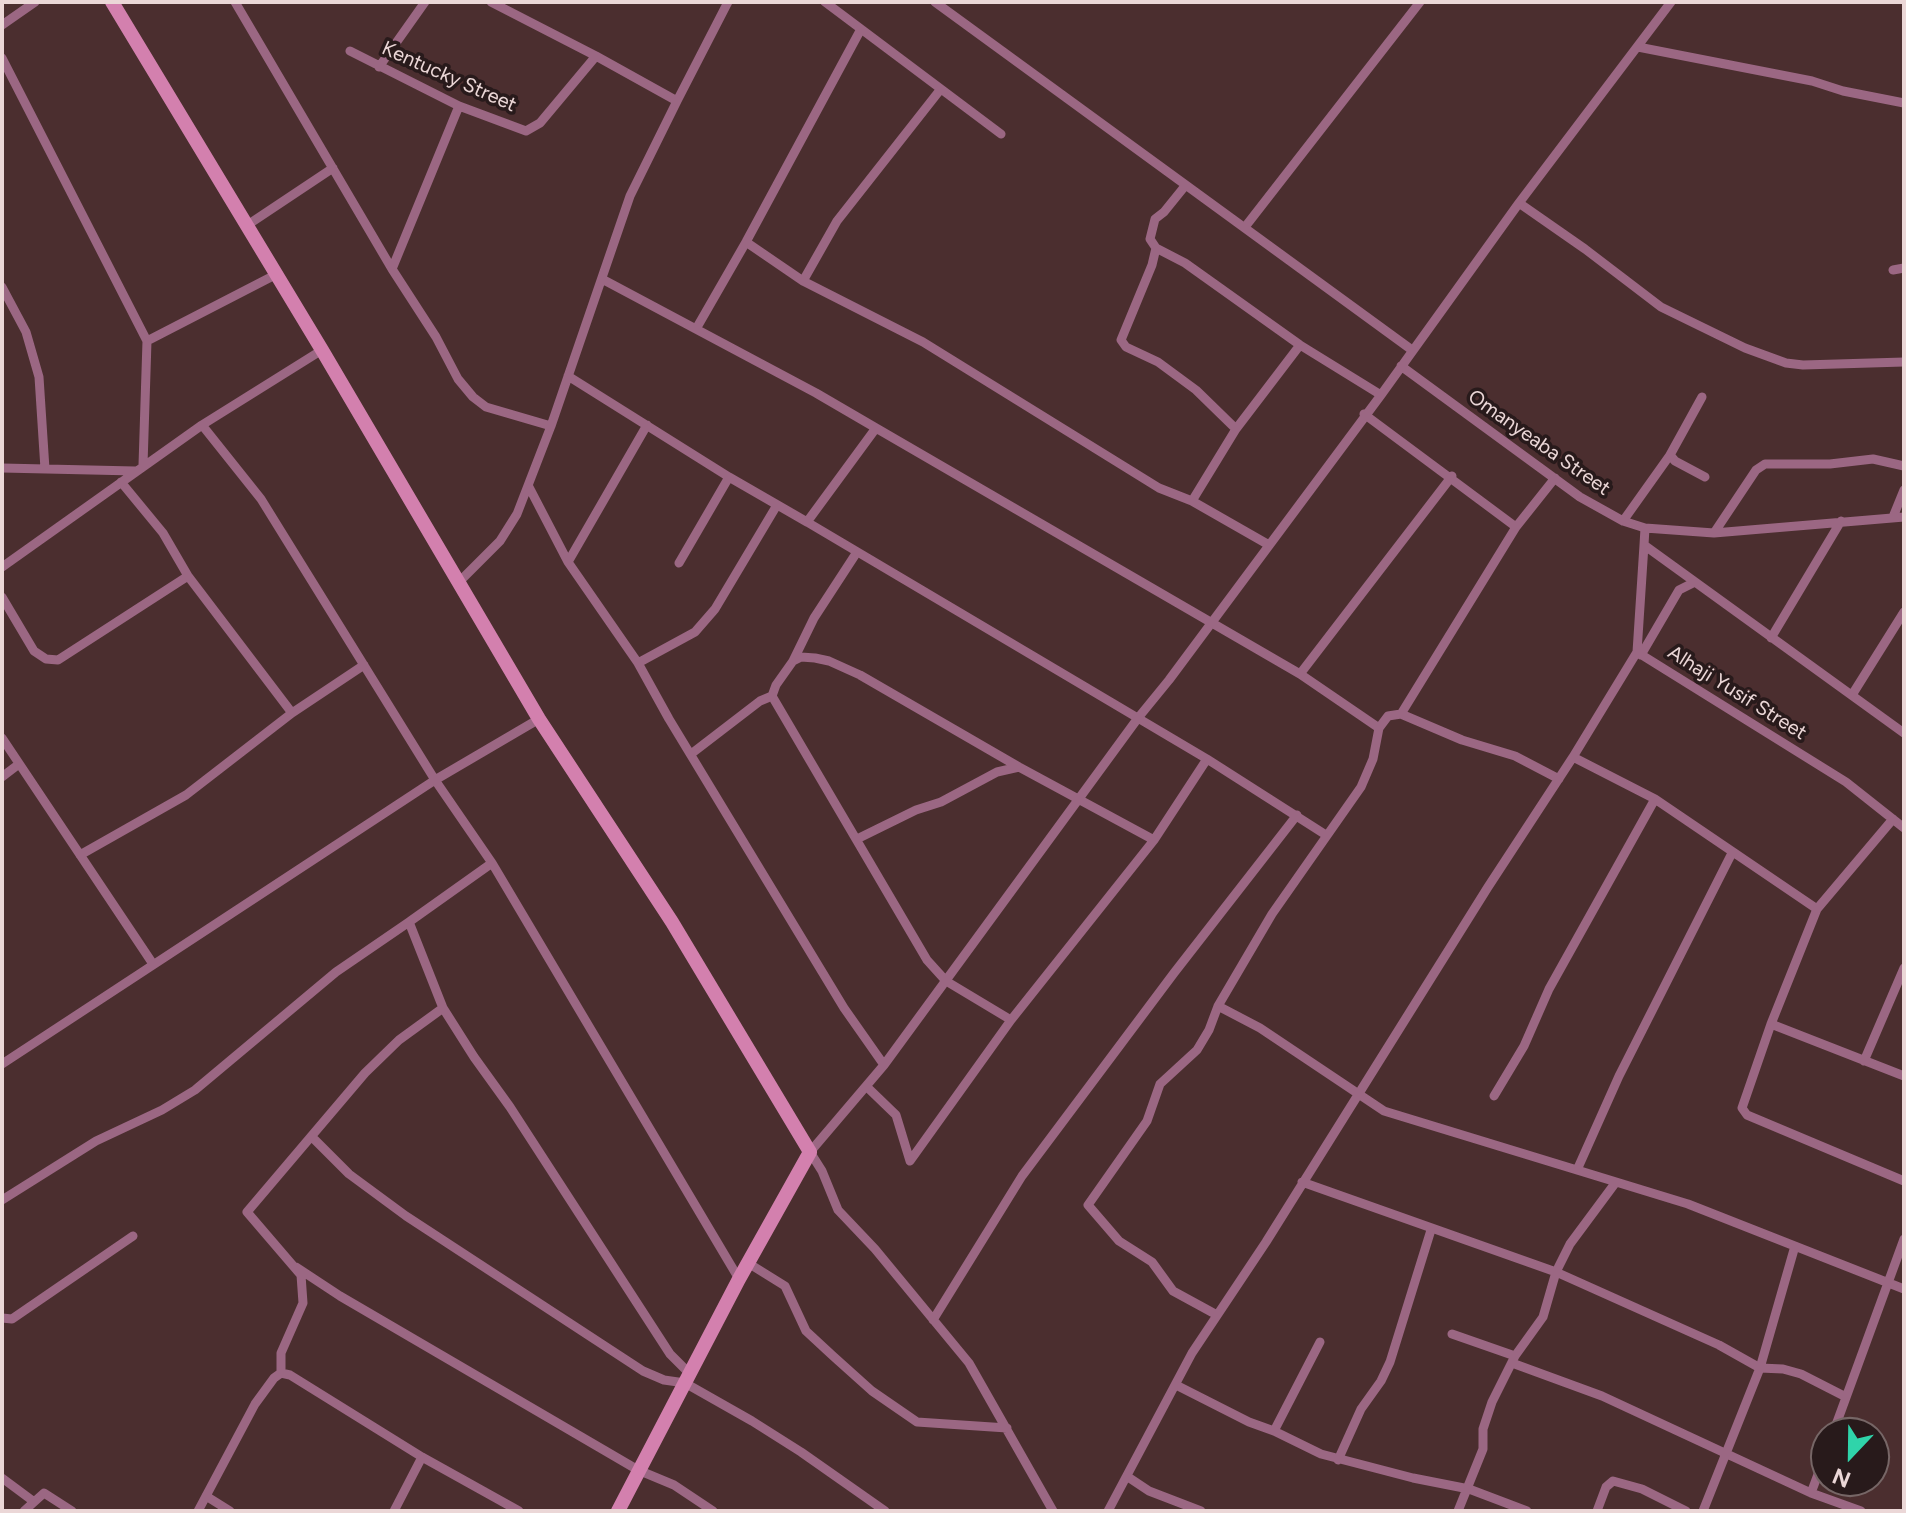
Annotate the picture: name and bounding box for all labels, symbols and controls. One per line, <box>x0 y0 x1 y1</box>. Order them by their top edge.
street label: Kentucky Street <box>378 37 520 117</box>
street label: Omanyeaba Street <box>1463 385 1615 501</box>
street label: Alhaji Yusif Street <box>1663 641 1811 745</box>
north arrow <box>1810 1417 1890 1497</box>
text: N <box>1829 1462 1855 1494</box>

